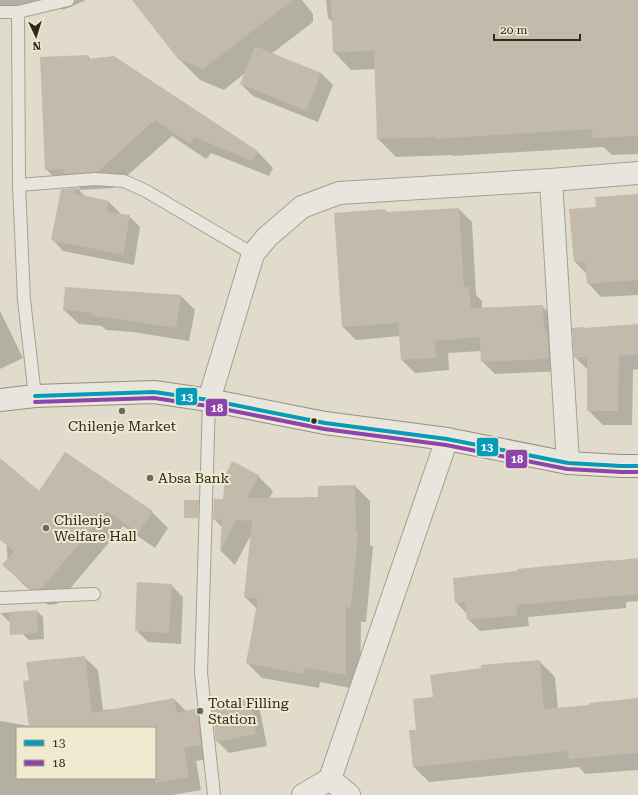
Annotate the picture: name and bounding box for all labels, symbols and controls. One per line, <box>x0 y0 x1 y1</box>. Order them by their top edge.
north arrow <box>16 16 56 56</box>
scale bar <box>494 16 580 42</box>
text: 20 m <box>500 23 527 37</box>
text: N <box>31 39 41 52</box>
line badge: 13 <box>175 387 198 406</box>
text: 13 <box>181 391 193 404</box>
line badge: 18 <box>205 398 228 417</box>
text: 18 <box>211 402 223 415</box>
marker: Chilenje Market <box>117 406 127 416</box>
unlabelled marker <box>309 416 319 426</box>
place label: Chilenje Market <box>68 418 176 434</box>
line badge: 13 <box>476 437 499 457</box>
text: 13 <box>481 441 493 454</box>
line badge: 18 <box>505 449 528 469</box>
text: 18 <box>511 453 523 466</box>
place label: Absa Bank <box>158 470 229 486</box>
marker: Absa Bank <box>145 473 155 483</box>
place label: Chilenje Welfare Hall <box>54 512 138 544</box>
marker: Chilenje Welfare Hall <box>41 523 51 533</box>
place label: Total Filling Station <box>208 695 289 727</box>
marker: Total Filling Station <box>195 706 205 716</box>
legend <box>16 727 156 779</box>
text: 13 <box>52 736 66 750</box>
text: 18 <box>52 756 66 770</box>

